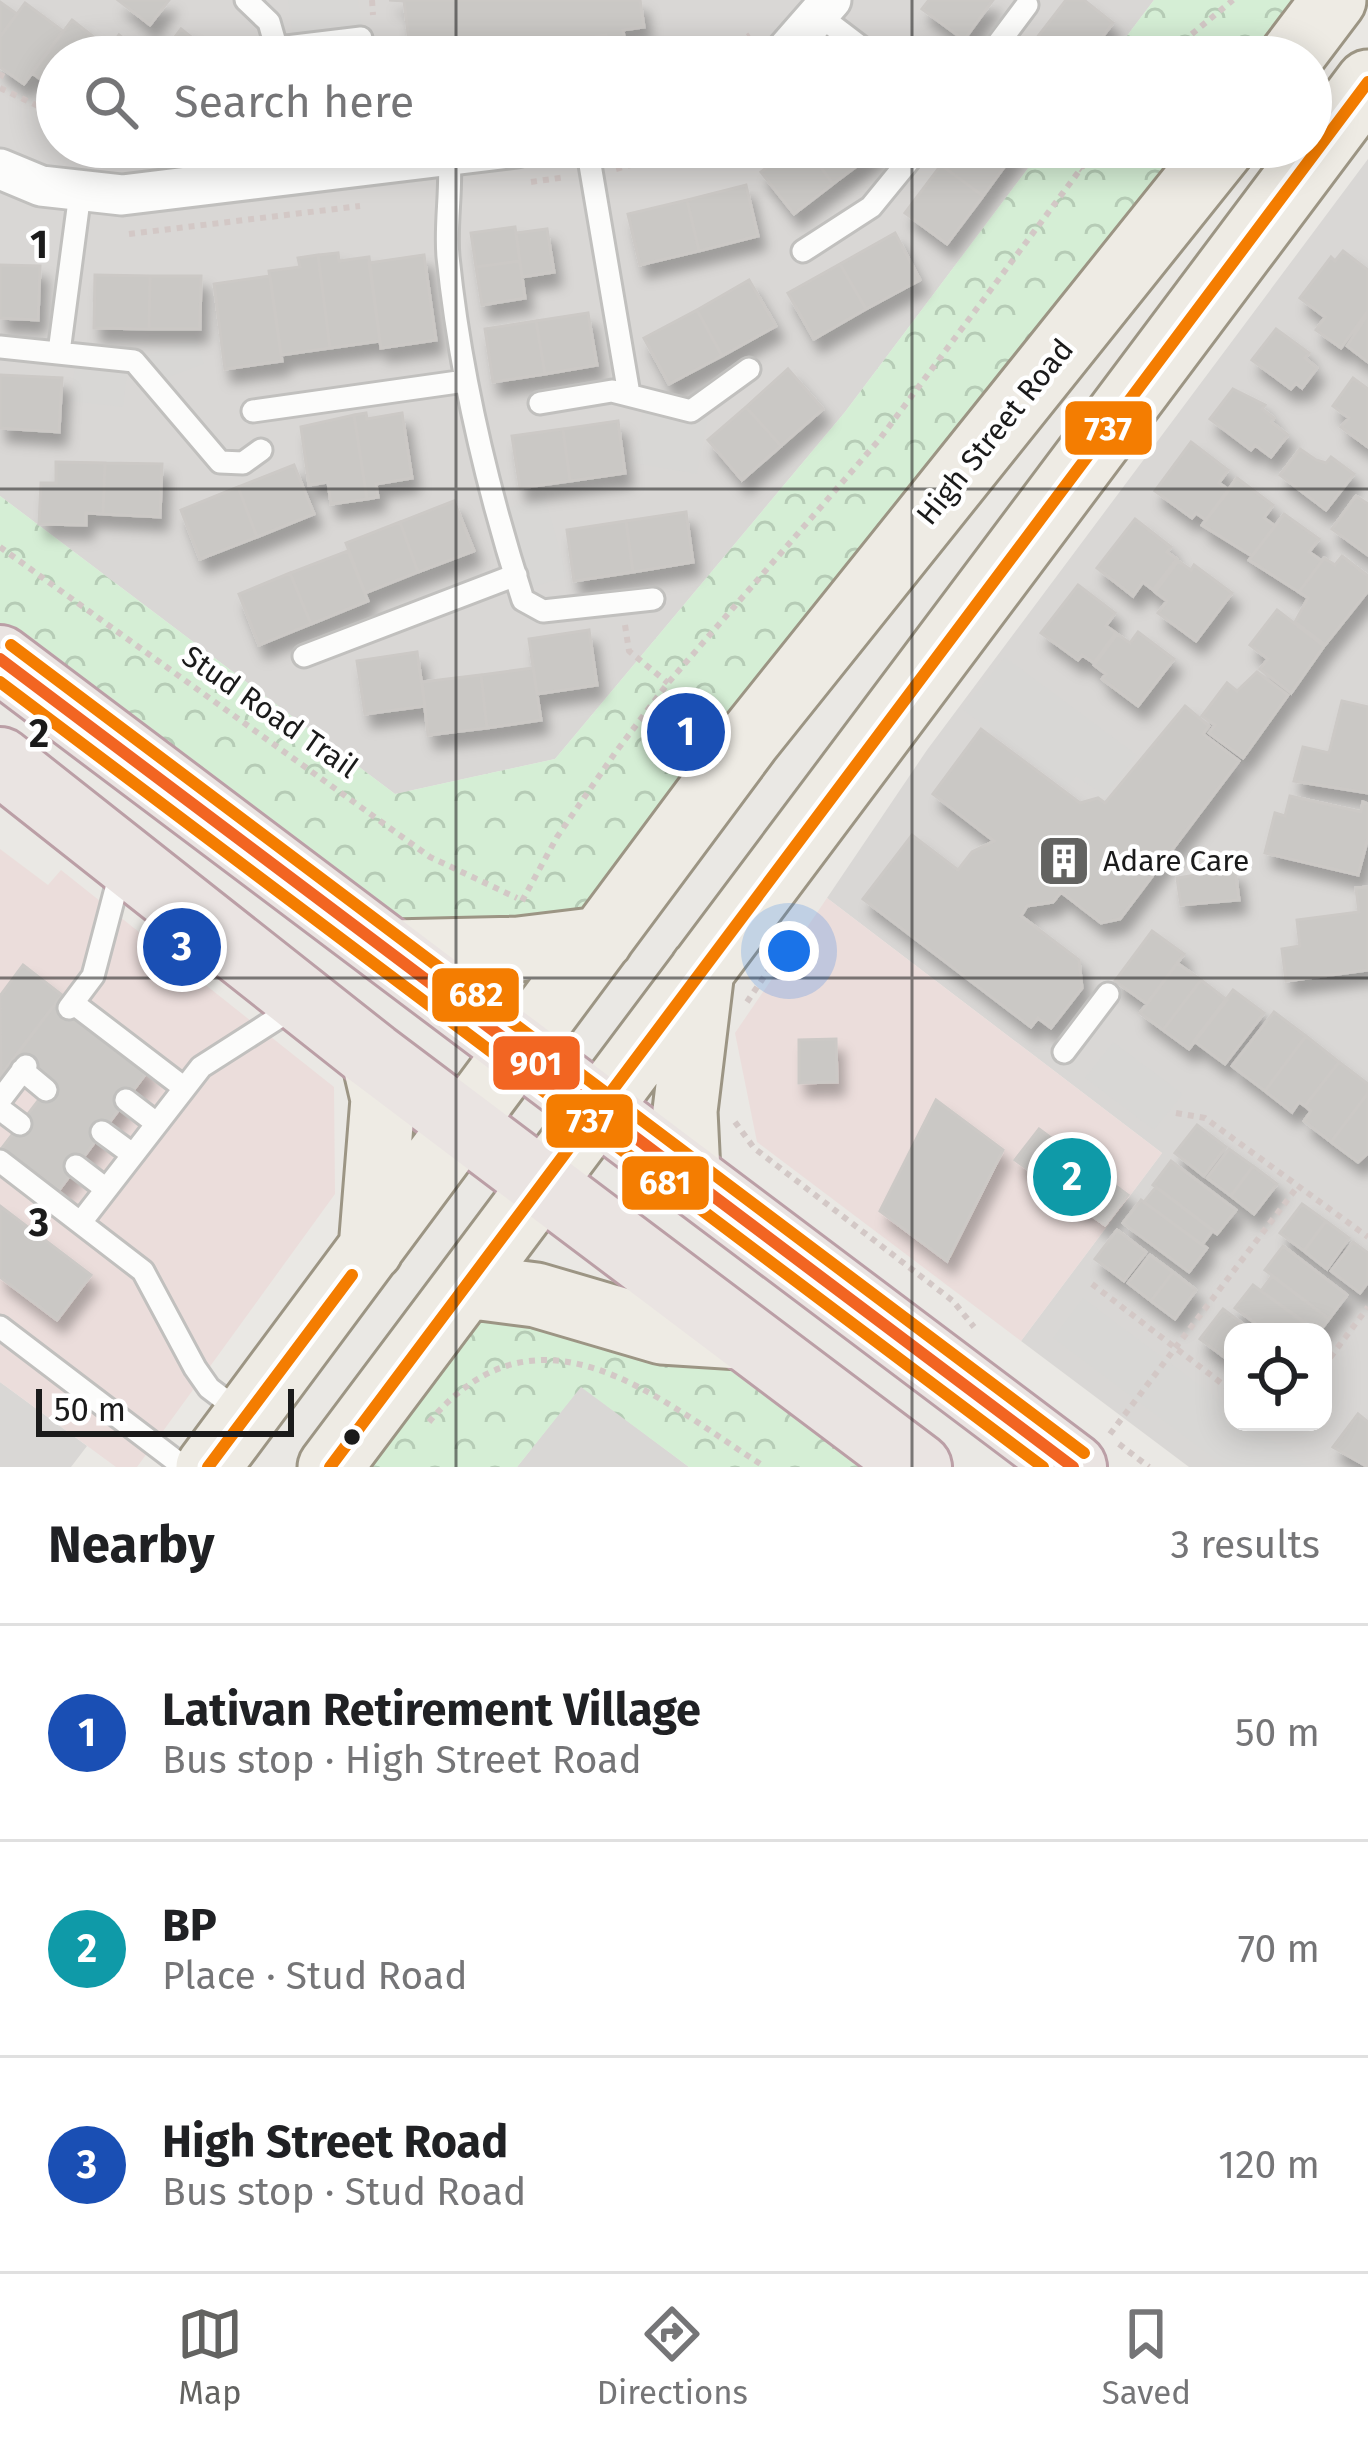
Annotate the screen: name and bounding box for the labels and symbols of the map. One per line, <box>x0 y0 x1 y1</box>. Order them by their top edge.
text: 1 <box>30 222 48 268</box>
street label: High Street Road <box>909 332 1081 532</box>
line badge: 737 <box>1063 399 1154 457</box>
text: 737 <box>1084 409 1132 449</box>
street label: Stud Road Trail <box>175 638 365 786</box>
pin: 1 <box>647 687 725 777</box>
text: 2 <box>29 711 49 757</box>
building icon: Adare Care <box>1036 833 1092 889</box>
place label: Adare Care <box>1103 843 1249 879</box>
pin: 3 <box>143 902 221 992</box>
your location <box>759 921 819 981</box>
line badge: 682 <box>430 966 521 1024</box>
text: 682 <box>449 975 503 1015</box>
line badge: 901 <box>491 1034 582 1092</box>
text: 901 <box>510 1044 562 1084</box>
line badge: 737 <box>544 1092 635 1150</box>
text: 737 <box>566 1101 614 1141</box>
pin: 2 <box>1033 1132 1111 1222</box>
line badge: 681 <box>620 1154 711 1212</box>
text: 681 <box>639 1163 691 1203</box>
text: 3 <box>28 1200 49 1246</box>
scale bar <box>36 1383 294 1436</box>
unlabelled marker <box>341 1426 363 1448</box>

